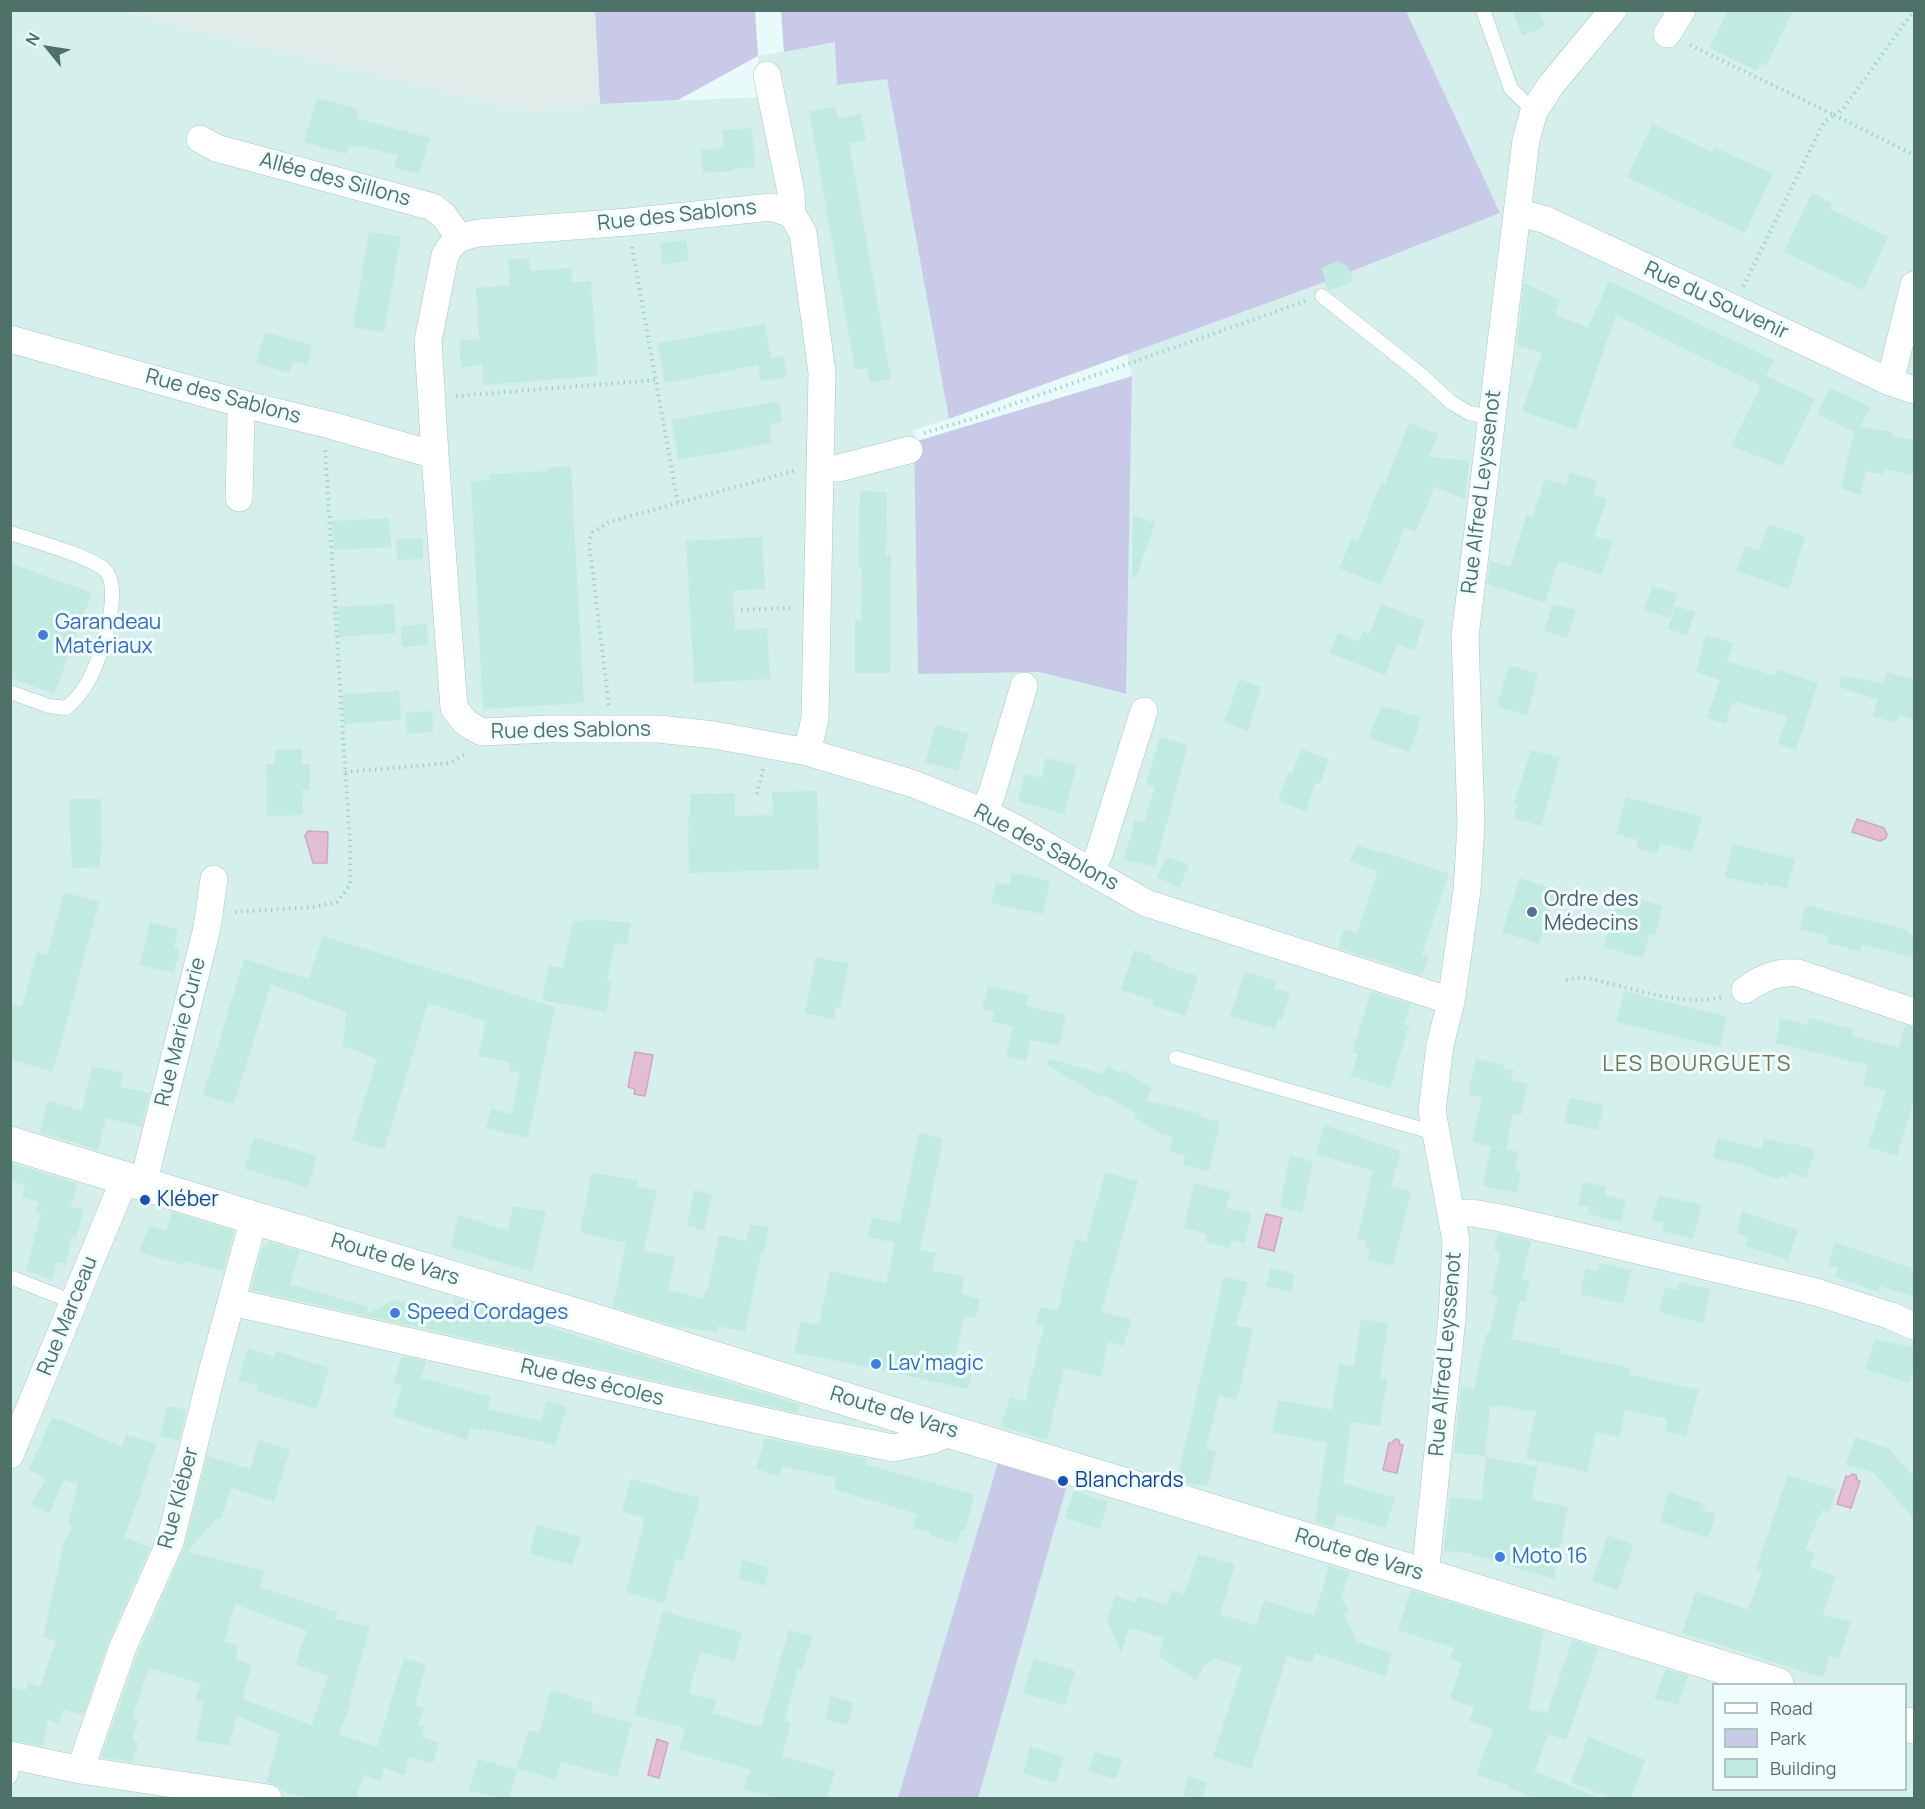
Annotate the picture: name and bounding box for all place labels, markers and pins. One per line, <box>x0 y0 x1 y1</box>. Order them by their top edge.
place label: Garandeau Matériaux <box>55 610 161 660</box>
marker: Garandeau Matériaux <box>36 628 50 642</box>
place label: Ordre des Médecins <box>1544 887 1639 937</box>
marker: Ordre des Médecins <box>1525 905 1539 919</box>
place label: Kléber <box>157 1187 219 1213</box>
marker: Kléber <box>138 1193 152 1207</box>
place label: Speed Cordages <box>407 1300 568 1326</box>
marker: Speed Cordages <box>388 1306 402 1320</box>
place label: Lav'magic <box>888 1351 984 1377</box>
marker: Lav'magic <box>869 1357 883 1371</box>
place label: Blanchards <box>1075 1468 1183 1494</box>
marker: Blanchards <box>1056 1474 1070 1488</box>
place label: Moto 16 <box>1512 1544 1588 1570</box>
marker: Moto 16 <box>1493 1550 1507 1564</box>

